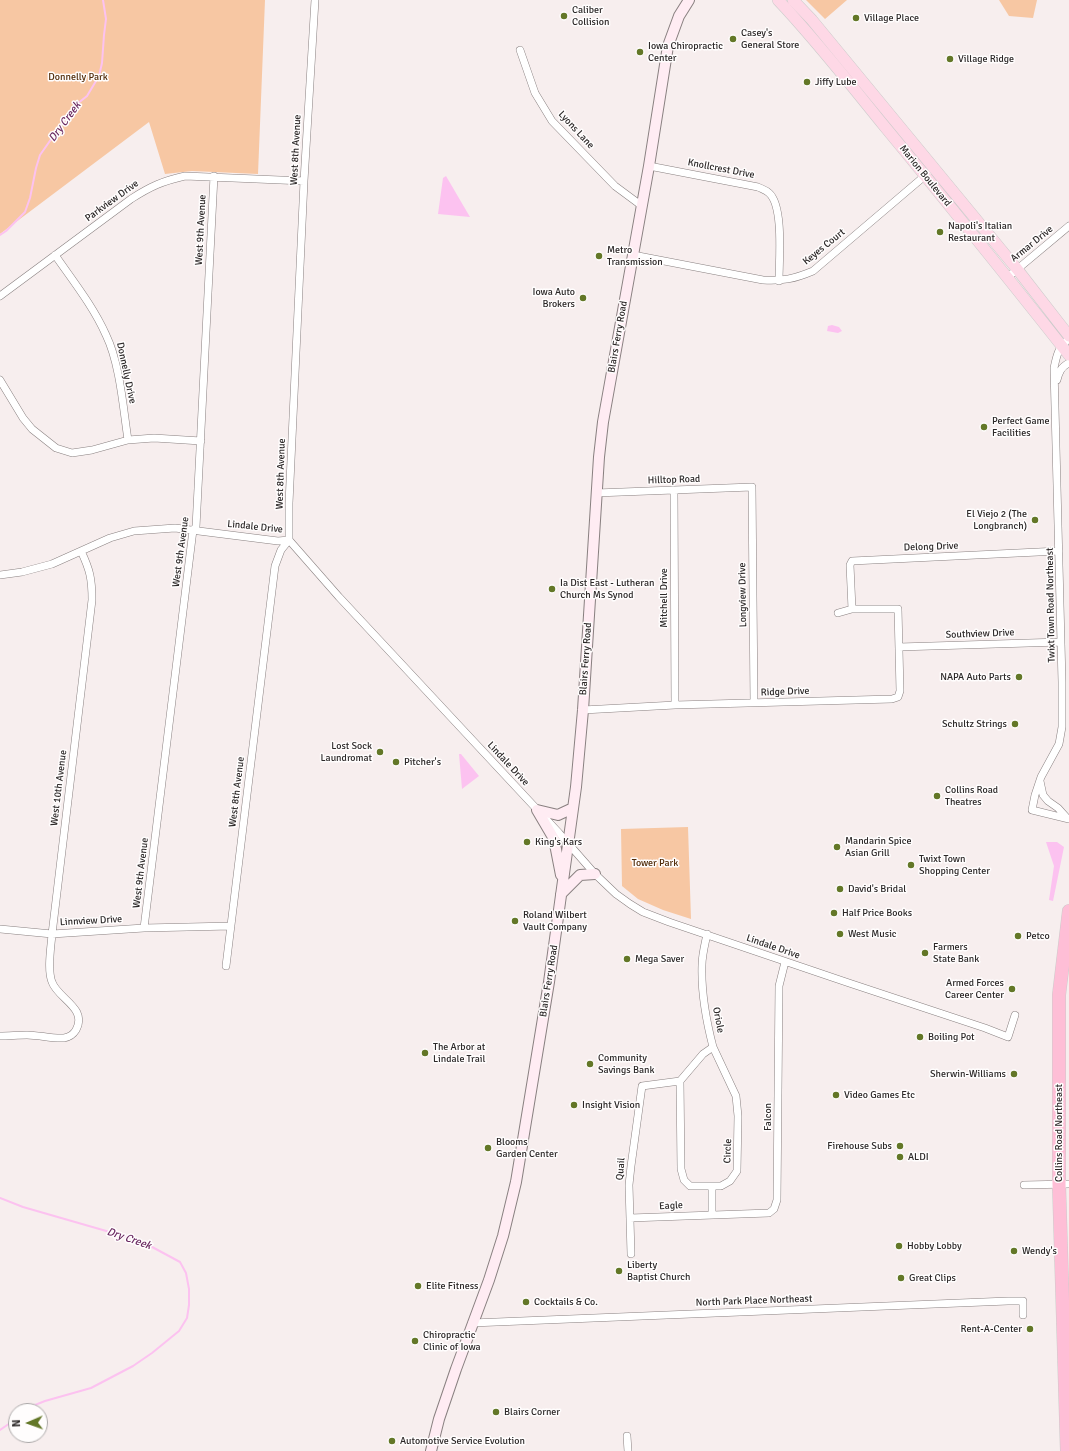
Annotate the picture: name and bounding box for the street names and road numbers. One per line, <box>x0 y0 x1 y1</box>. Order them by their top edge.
street label: Lyons Lane <box>556 109 596 151</box>
street label: West 8th Avenue <box>288 114 304 186</box>
street label: Marion Boulevard <box>897 143 953 209</box>
street label: Knollcrest Drive <box>687 157 755 181</box>
street label: Parkview Drive <box>83 178 141 224</box>
street label: West 9th Avenue <box>193 194 209 266</box>
street label: Armar Drive <box>1008 223 1056 265</box>
street label: Keyes Court <box>800 226 848 268</box>
street label: Blairs Ferry Road <box>606 300 630 374</box>
street label: Donnelly Drive <box>114 341 138 405</box>
street label: West 8th Avenue <box>274 438 288 510</box>
street label: Hilltop Road <box>648 473 700 487</box>
street label: West 9th Avenue <box>170 516 192 588</box>
street label: Lindale Drive <box>227 518 283 536</box>
street label: Delong Drive <box>903 540 959 554</box>
street label: Twixt Town Road Northeast <box>1044 547 1058 663</box>
street label: Longview Drive <box>736 563 750 627</box>
street label: Mitchell Drive <box>658 568 670 628</box>
street label: Blairs Ferry Road <box>577 622 595 696</box>
street label: Southview Drive <box>945 627 1015 641</box>
street label: Ridge Drive <box>760 685 810 699</box>
street label: Lindale Drive <box>485 739 531 789</box>
street label: West 10th Avenue <box>48 749 70 827</box>
street label: West 8th Avenue <box>227 756 247 828</box>
street label: West 9th Avenue <box>131 837 151 909</box>
street label: Linnview Drive <box>60 913 122 929</box>
street label: Lindale Drive <box>745 932 801 962</box>
street label: Blairs Ferry Road <box>537 944 561 1018</box>
street label: Oriole <box>710 1006 726 1034</box>
street label: Collins Road Northeast <box>1053 1084 1065 1182</box>
street label: Falcon <box>762 1103 774 1131</box>
street label: Circle <box>722 1138 734 1164</box>
street label: Quail <box>614 1157 628 1181</box>
street label: Eagle <box>659 1199 683 1213</box>
street label: North Park Place Northeast <box>695 1293 813 1309</box>

